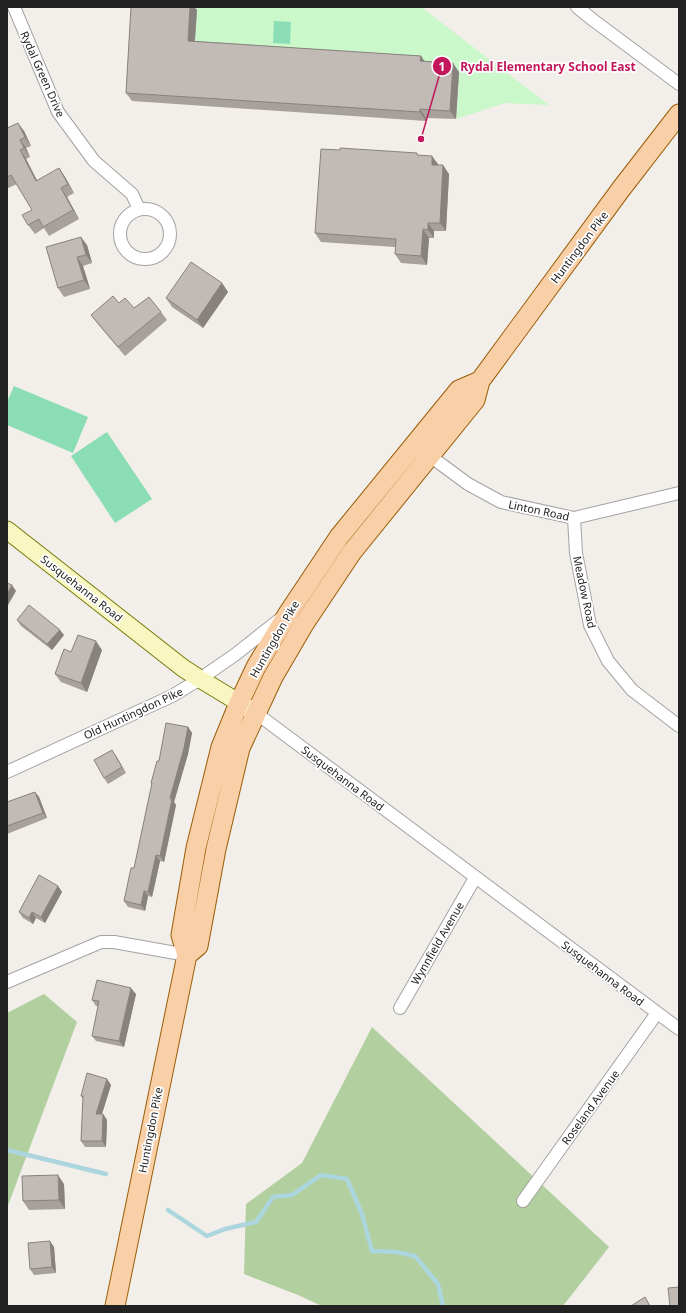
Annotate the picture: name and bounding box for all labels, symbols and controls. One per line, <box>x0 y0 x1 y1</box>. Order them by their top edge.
street label: Rydal Green Drive <box>17 29 69 119</box>
callout: Rydal Elementary School East <box>432 54 643 78</box>
text: 1 <box>439 58 445 75</box>
text: Rydal Elementary School East <box>460 58 636 75</box>
street label: Huntingdon Pike <box>547 208 611 286</box>
street label: Linton Road <box>507 496 571 524</box>
street label: Susquehanna Road <box>38 551 126 625</box>
street label: Meadow Road <box>570 554 600 630</box>
street label: Huntingdon Pike <box>246 598 302 680</box>
street label: Old Huntingdon Pike <box>81 683 185 743</box>
street label: Susquehanna Road <box>299 742 387 814</box>
street label: Wynnfield Avenue <box>407 899 467 987</box>
street label: Susquehanna Road <box>559 937 647 1009</box>
street label: Roseland Avenue <box>558 1067 622 1147</box>
street label: Huntingdon Pike <box>134 1086 166 1174</box>

